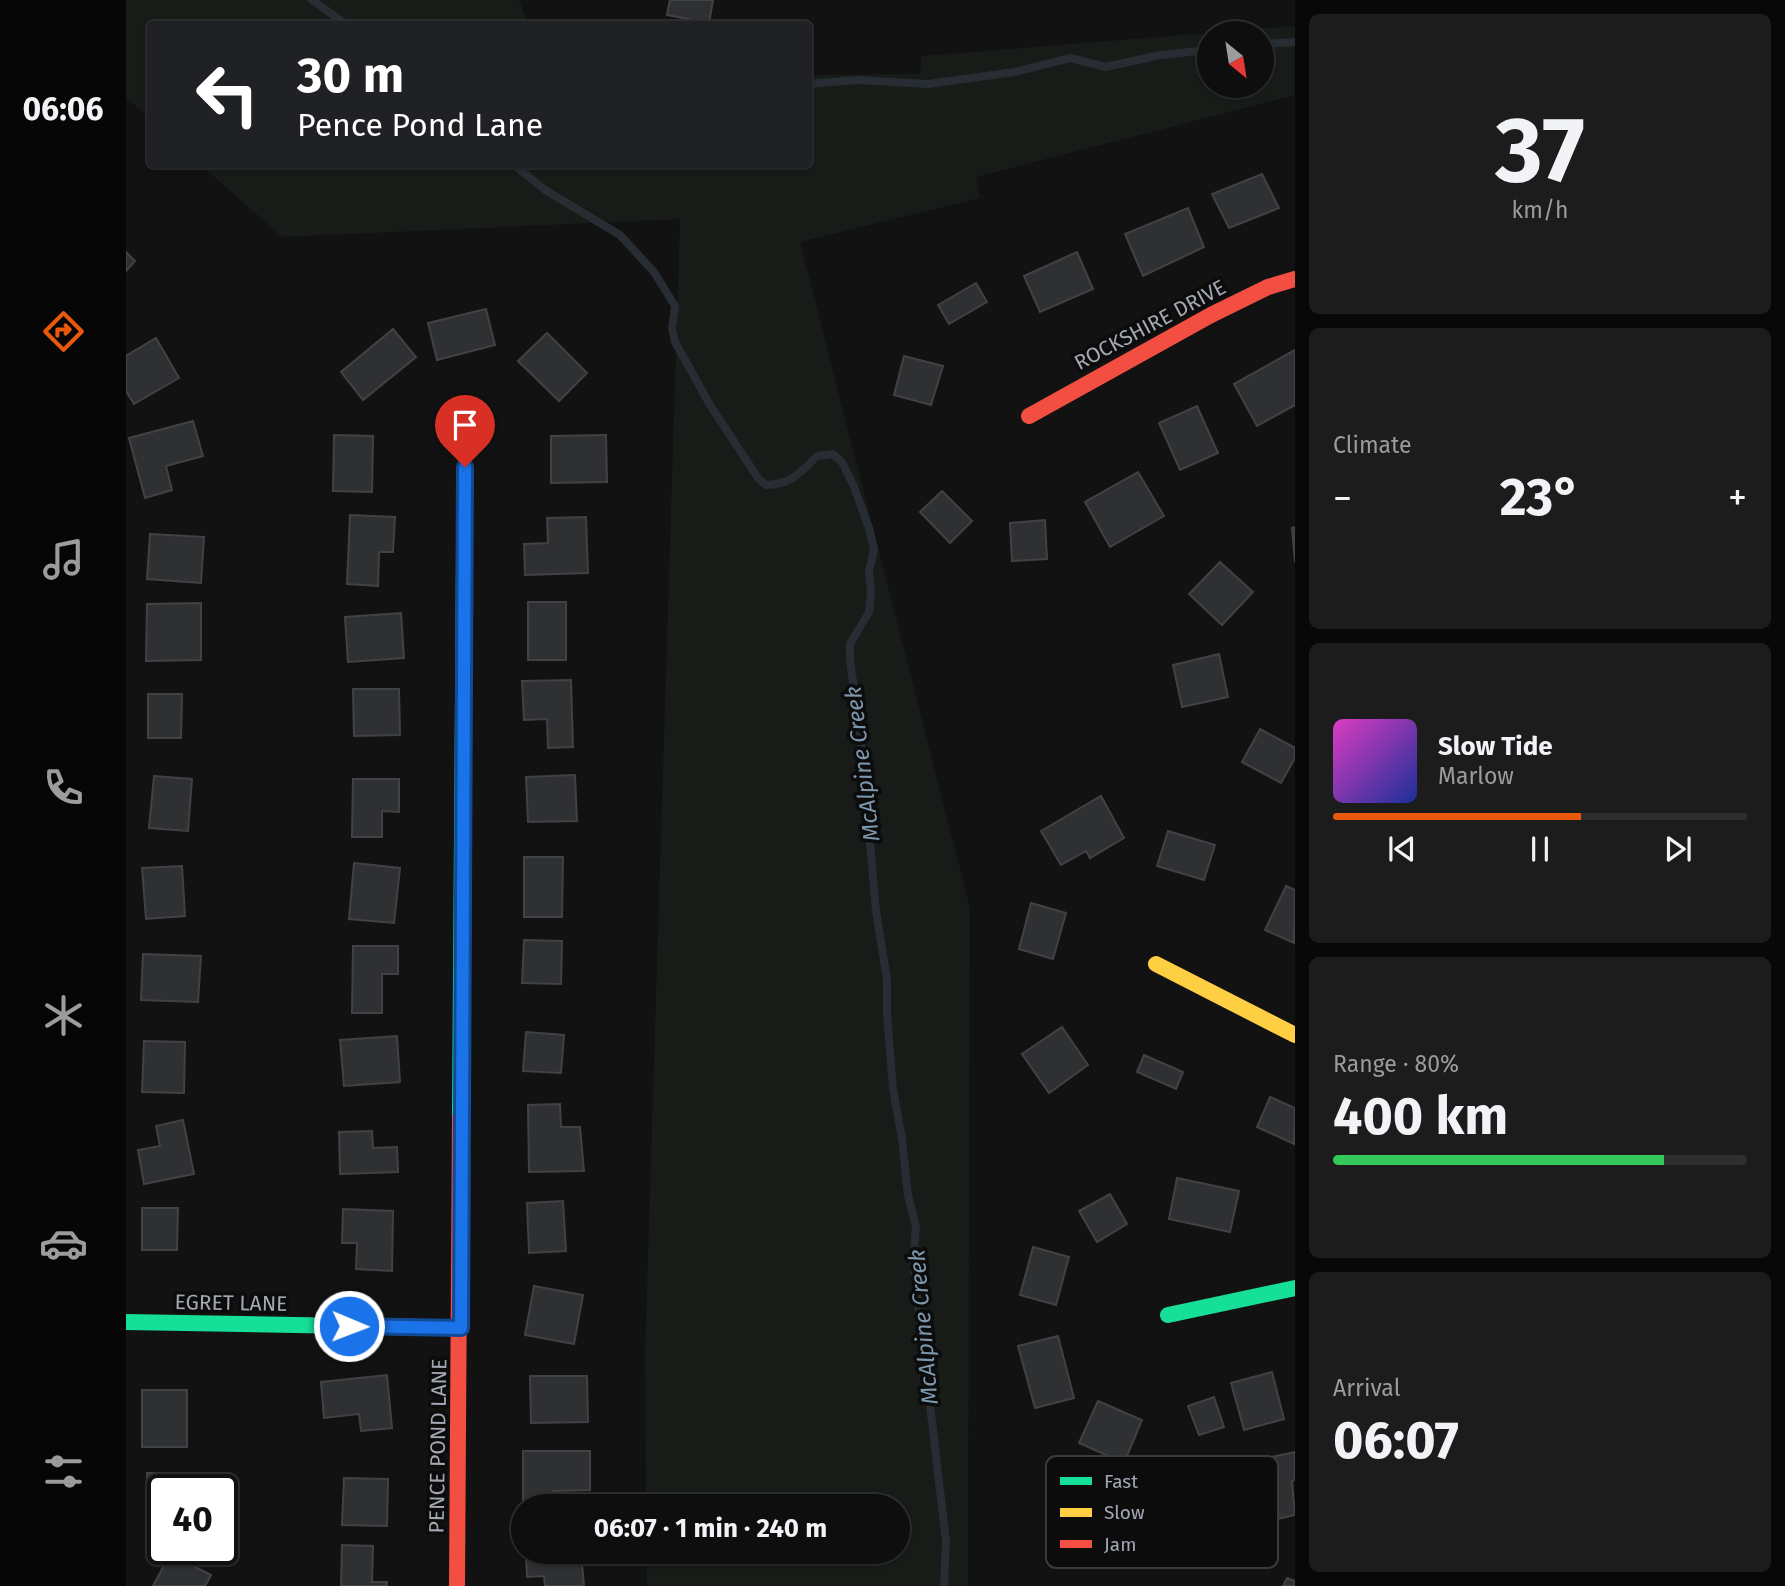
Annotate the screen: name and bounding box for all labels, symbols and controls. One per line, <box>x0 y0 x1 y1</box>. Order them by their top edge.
north arrow <box>1197 21 1274 98</box>
map controls <box>1197 21 1274 98</box>
text: 30 m <box>297 46 404 105</box>
icon: left <box>182 49 273 140</box>
text: 06:06 <box>22 90 104 128</box>
text: 37 <box>1495 96 1585 205</box>
text: Pence Pond Lane <box>297 106 543 144</box>
text: km/h <box>1512 196 1568 224</box>
street label: ROCKSHIRE DRIVE <box>1070 274 1230 376</box>
icon: directions <box>39 307 88 356</box>
pin <box>435 395 495 467</box>
icon: arrive <box>446 406 484 444</box>
text: Climate <box>1333 431 1412 459</box>
text: 23° <box>1500 466 1580 529</box>
text: − <box>1333 475 1352 521</box>
text: + <box>1728 475 1747 521</box>
icon: music <box>39 535 88 584</box>
water label: McAlpine Creek <box>839 685 885 843</box>
text: Slow Tide <box>1438 731 1553 762</box>
text: Marlow <box>1438 762 1514 790</box>
icon: phone <box>39 763 88 812</box>
icon: previous <box>1383 830 1421 868</box>
icon: pause <box>1521 830 1559 868</box>
icon: next <box>1659 830 1697 868</box>
icon: climate <box>39 991 88 1040</box>
text: Range · 80% <box>1333 1050 1459 1078</box>
text: 400 km <box>1333 1085 1508 1148</box>
icon: car <box>39 1219 88 1268</box>
water label: McAlpine Creek <box>902 1248 944 1406</box>
street label: EGRET LANE <box>174 1289 288 1317</box>
position arrow <box>312 1289 386 1363</box>
street label: PENCE POND LANE <box>423 1358 453 1534</box>
text: Arrival <box>1333 1374 1400 1402</box>
text: 06:07 <box>1333 1409 1459 1472</box>
icon: filters <box>39 1447 88 1496</box>
legend <box>1046 1456 1278 1568</box>
text: Fast <box>1104 1470 1138 1493</box>
speed limit sign: 40 <box>147 1474 238 1565</box>
text: Slow <box>1104 1501 1145 1524</box>
text: 06:07 · 1 min · 240 m <box>594 1513 827 1544</box>
text: Jam <box>1104 1533 1136 1556</box>

